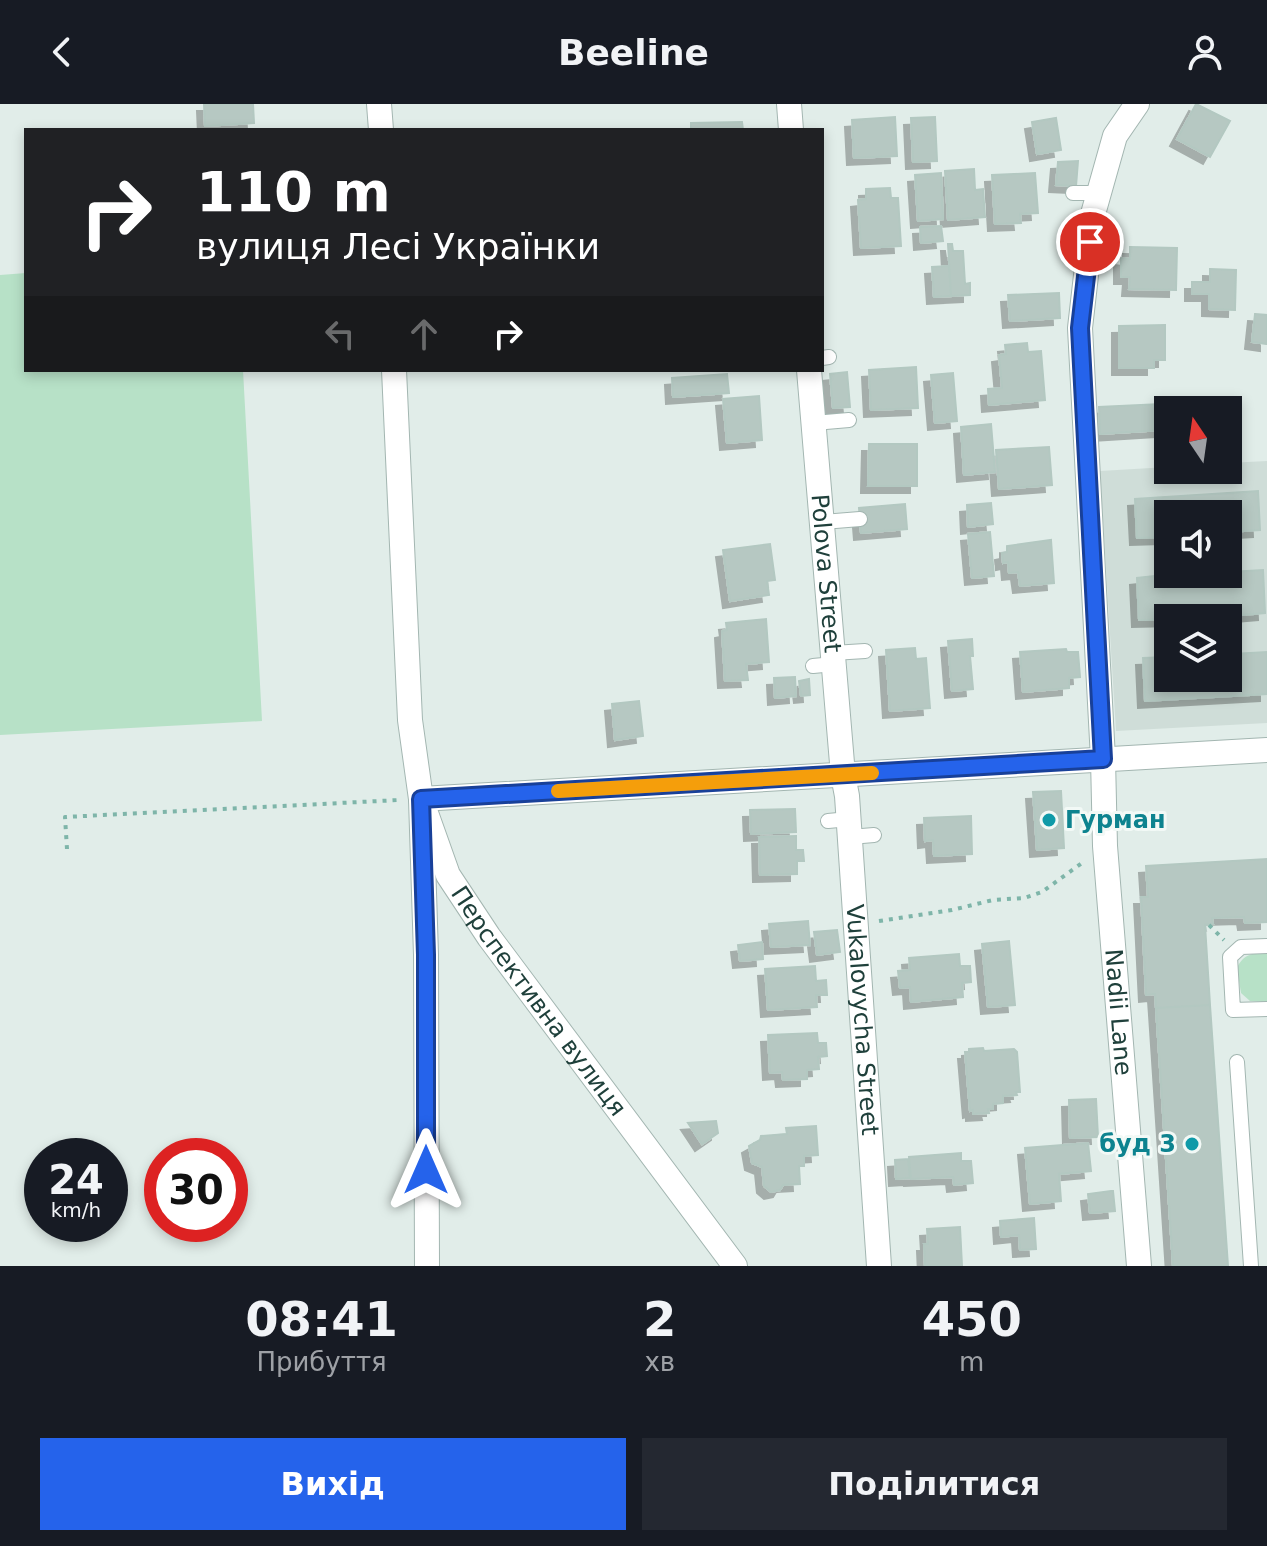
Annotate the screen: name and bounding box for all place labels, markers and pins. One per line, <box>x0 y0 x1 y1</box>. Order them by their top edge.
pin <box>1056 208 1124 276</box>
place label: Гурман <box>1065 806 1166 834</box>
marker: Гурман <box>1040 811 1058 829</box>
place label: буд 3 <box>1099 1130 1176 1158</box>
marker: буд 3 <box>1183 1135 1201 1153</box>

